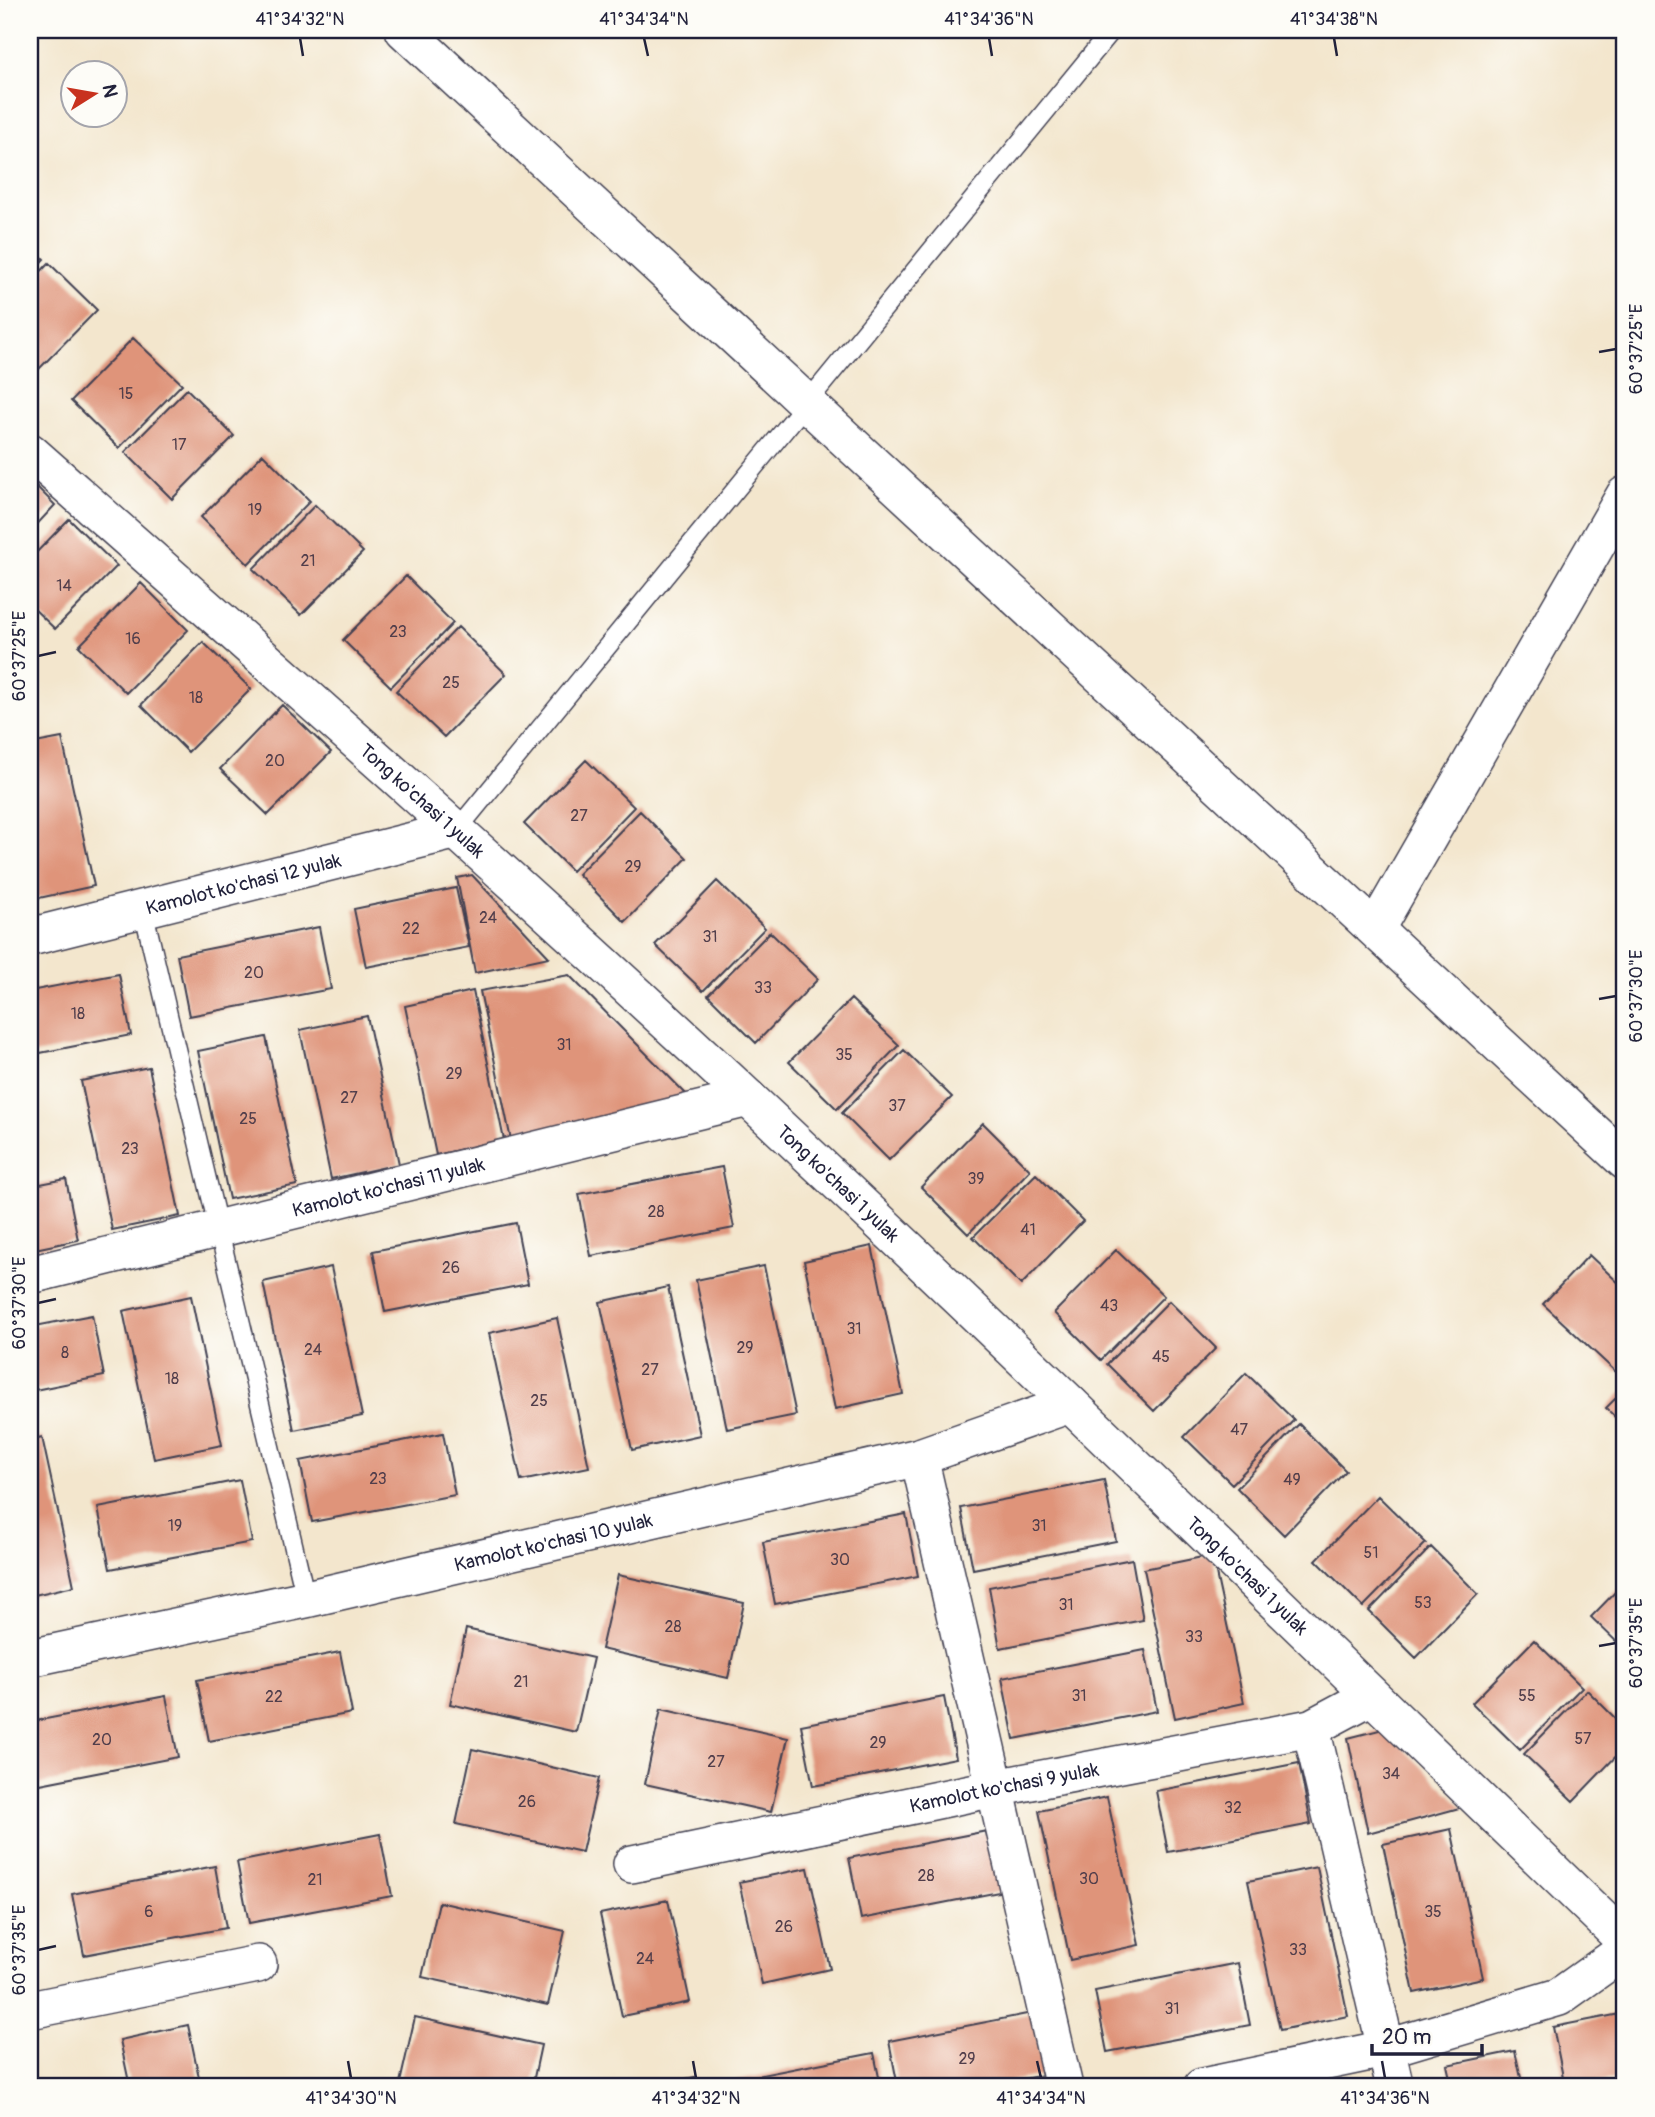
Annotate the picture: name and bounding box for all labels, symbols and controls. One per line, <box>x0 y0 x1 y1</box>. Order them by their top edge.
text: 41°34'32"N <box>256 8 345 31</box>
text: 41°34'34"N <box>599 8 689 31</box>
text: 41°34'36"N <box>944 8 1034 31</box>
text: 41°34'38"N <box>1290 8 1378 31</box>
north arrow <box>60 60 130 130</box>
text: N <box>97 82 123 100</box>
text: 60°37'25"E <box>1625 304 1648 394</box>
house number: 15 <box>119 384 133 404</box>
house number: 17 <box>172 435 187 455</box>
house number: 19 <box>248 500 262 520</box>
house number: 21 <box>300 551 316 571</box>
house number: 14 <box>56 576 72 596</box>
text: 60°37'25"E <box>8 611 31 701</box>
house number: 23 <box>389 622 407 642</box>
house number: 16 <box>125 629 141 649</box>
house number: 25 <box>442 673 460 693</box>
house number: 18 <box>189 688 203 708</box>
street label: Tong ko'chasi 1 yulak <box>354 739 490 864</box>
house number: 20 <box>265 751 285 771</box>
house number: 27 <box>570 806 588 826</box>
street label: Kamolot ko'chasi 12 yulak <box>144 848 344 920</box>
house number: 29 <box>624 857 642 877</box>
house number: 24 <box>479 908 497 928</box>
house number: 22 <box>402 919 420 939</box>
house number: 31 <box>702 927 718 947</box>
text: 60°37'30"E <box>1625 950 1648 1042</box>
house number: 20 <box>244 963 264 983</box>
house number: 33 <box>754 978 772 998</box>
house number: 18 <box>71 1004 85 1024</box>
house number: 31 <box>556 1035 572 1055</box>
house number: 35 <box>835 1045 853 1065</box>
house number: 29 <box>445 1064 463 1084</box>
house number: 27 <box>340 1088 358 1108</box>
house number: 37 <box>888 1096 906 1116</box>
house number: 25 <box>239 1109 257 1129</box>
street label: Tong ko'chasi 1 yulak <box>771 1120 904 1248</box>
house number: 23 <box>121 1139 139 1159</box>
street label: Kamolot ko'chasi 11 yulak <box>290 1152 487 1223</box>
house number: 39 <box>967 1169 985 1189</box>
house number: 28 <box>647 1202 665 1222</box>
house number: 41 <box>1020 1220 1036 1240</box>
text: 60°37'30"E <box>8 1257 31 1349</box>
house number: 26 <box>442 1258 460 1278</box>
house number: 43 <box>1100 1296 1118 1316</box>
house number: 31 <box>846 1319 862 1339</box>
house number: 29 <box>736 1338 754 1358</box>
house number: 24 <box>304 1340 322 1360</box>
house number: 8 <box>61 1343 69 1363</box>
house number: 45 <box>1152 1347 1170 1367</box>
house number: 27 <box>641 1360 659 1380</box>
house number: 18 <box>165 1369 179 1389</box>
house number: 25 <box>530 1391 548 1411</box>
house number: 47 <box>1230 1420 1248 1440</box>
house number: 23 <box>369 1469 387 1489</box>
house number: 49 <box>1283 1470 1301 1490</box>
street label: Kamolot ko'chasi 10 yulak <box>452 1508 655 1577</box>
street label: Tong ko'chasi 1 yulak <box>1181 1512 1313 1640</box>
house number: 19 <box>168 1516 182 1536</box>
house number: 31 <box>1031 1516 1047 1536</box>
house number: 51 <box>1364 1543 1378 1563</box>
house number: 30 <box>830 1550 850 1570</box>
house number: 53 <box>1414 1593 1432 1613</box>
house number: 31 <box>1058 1595 1074 1615</box>
text: 60°37'35"E <box>1625 1598 1648 1688</box>
house number: 28 <box>664 1617 682 1637</box>
house number: 33 <box>1185 1627 1203 1647</box>
house number: 21 <box>513 1672 529 1692</box>
house number: 31 <box>1071 1686 1087 1706</box>
house number: 55 <box>1518 1686 1536 1706</box>
house number: 22 <box>265 1687 283 1707</box>
house number: 57 <box>1574 1729 1592 1749</box>
house number: 20 <box>92 1730 112 1750</box>
house number: 29 <box>869 1733 887 1753</box>
house number: 27 <box>707 1752 725 1772</box>
street label: Kamolot ko'chasi 9 yulak <box>908 1758 1101 1819</box>
house number: 34 <box>1382 1764 1400 1784</box>
house number: 26 <box>518 1792 536 1812</box>
house number: 32 <box>1224 1798 1242 1818</box>
house number: 28 <box>917 1866 935 1886</box>
house number: 30 <box>1079 1869 1099 1889</box>
house number: 21 <box>307 1870 323 1890</box>
house number: 6 <box>144 1902 154 1922</box>
house number: 35 <box>1424 1902 1442 1922</box>
text: 60°37'35"E <box>8 1905 31 1995</box>
house number: 26 <box>775 1917 793 1937</box>
house number: 33 <box>1289 1940 1307 1960</box>
house number: 24 <box>636 1949 654 1969</box>
house number: 31 <box>1164 1999 1180 2019</box>
scale bar <box>1372 2012 1482 2056</box>
text: 20 m <box>1382 2024 1431 2051</box>
house number: 29 <box>958 2049 976 2069</box>
text: 41°34'30"N <box>305 2087 397 2110</box>
text: 41°34'32"N <box>652 2087 741 2110</box>
text: 41°34'34"N <box>996 2087 1086 2110</box>
text: 41°34'36"N <box>1340 2087 1430 2110</box>

